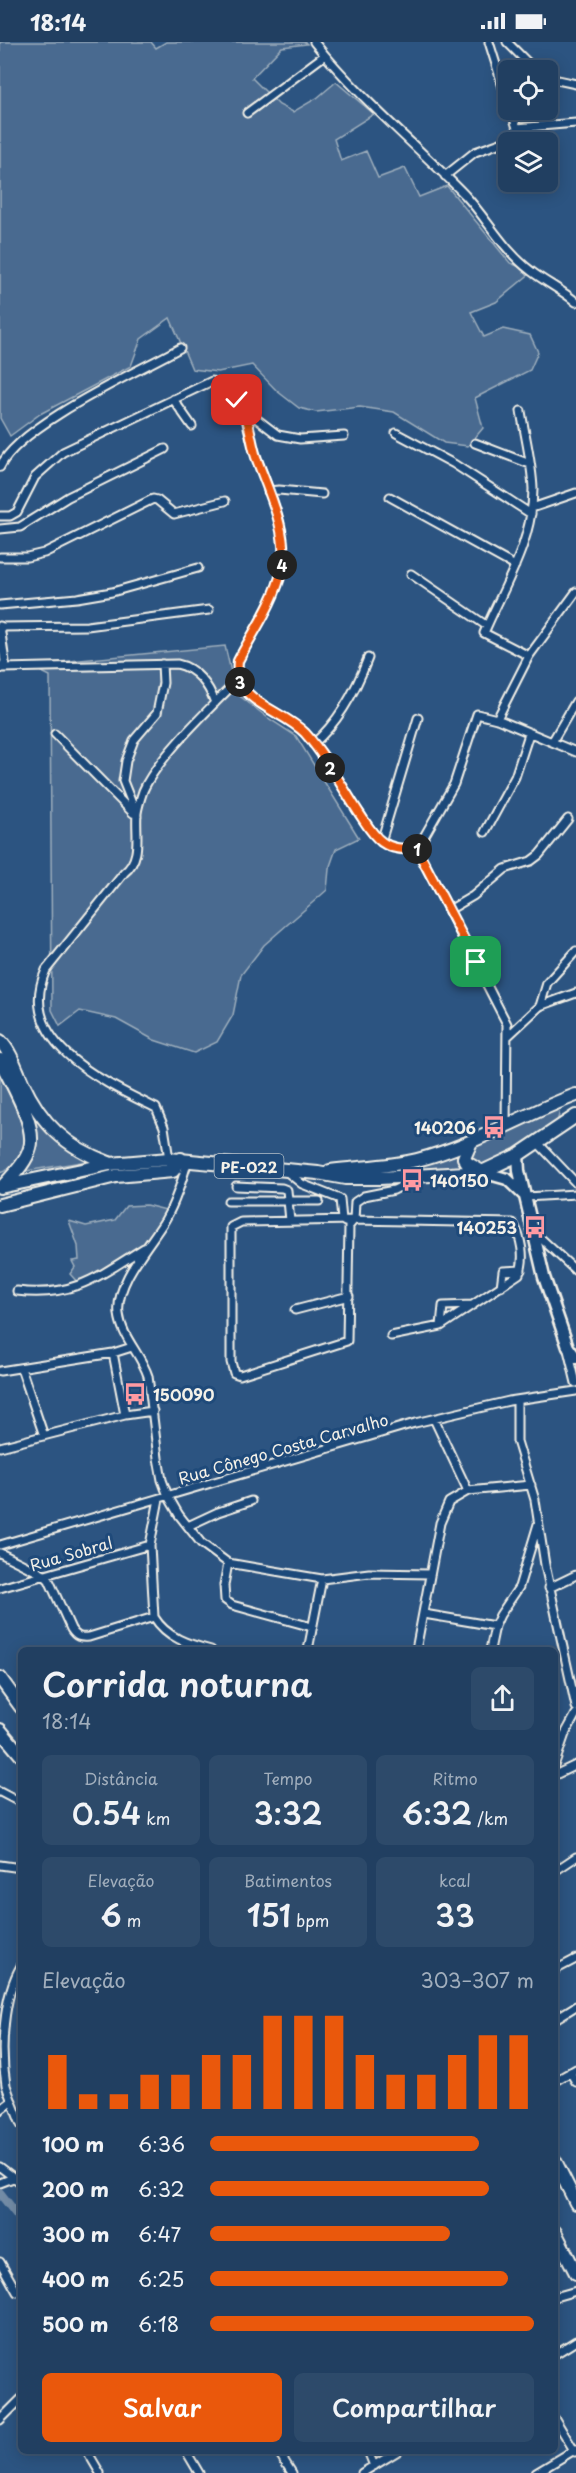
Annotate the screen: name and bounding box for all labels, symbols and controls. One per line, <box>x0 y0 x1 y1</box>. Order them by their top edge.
text: 18:14 <box>30 5 86 38</box>
map controls <box>498 60 558 192</box>
button: locate <box>498 60 558 120</box>
button: layers <box>498 132 558 192</box>
pin <box>211 374 262 425</box>
icon: check <box>220 383 253 416</box>
pin: 4 <box>267 550 297 580</box>
text: 4 <box>277 553 287 577</box>
pin: 3 <box>225 667 255 697</box>
text: 3 <box>235 670 245 694</box>
pin: 2 <box>315 753 345 783</box>
text: 2 <box>324 756 336 780</box>
pin: 1 <box>402 834 432 864</box>
text: 1 <box>413 837 421 861</box>
pin <box>450 936 501 987</box>
icon: arrive <box>459 945 492 978</box>
bus stop icon: 140206 <box>481 1114 507 1140</box>
place label: 140206 <box>414 1115 476 1139</box>
road number: PE-022 <box>214 1154 284 1178</box>
bus stop icon: 140150 <box>399 1167 425 1193</box>
place label: 140150 <box>430 1168 489 1192</box>
bus stop icon: 140253 <box>522 1214 548 1240</box>
place label: 140253 <box>457 1215 517 1239</box>
bus stop icon: 150090 <box>122 1381 148 1407</box>
place label: 150090 <box>153 1382 215 1406</box>
street label: Rua Cônego Costa Carvalho <box>175 1407 391 1489</box>
street label: Rua Sobral <box>27 1530 115 1576</box>
text: Corrida noturna <box>42 1658 312 1708</box>
button: share <box>471 1667 534 1730</box>
text: 18:14 <box>42 1706 91 1736</box>
text: Distância <box>84 1766 158 1790</box>
text: Tempo <box>264 1766 312 1790</box>
text: Ritmo <box>432 1766 478 1790</box>
text: 0.54 <box>72 1790 141 1835</box>
text: 3:32 <box>254 1790 322 1835</box>
text: 6:32 <box>402 1790 472 1835</box>
text: km <box>141 1806 170 1830</box>
text: /km <box>472 1806 508 1830</box>
text: Elevação <box>88 1868 154 1892</box>
text: Batimentos <box>244 1868 332 1892</box>
text: kcal <box>439 1868 471 1892</box>
text: 6 <box>101 1892 122 1937</box>
text: 151 <box>247 1892 291 1937</box>
text: 33 <box>435 1892 475 1937</box>
text: m <box>122 1908 141 1932</box>
text: bpm <box>291 1908 329 1932</box>
text: Elevação <box>42 1965 126 1995</box>
text: 303–307 m <box>421 1965 534 1995</box>
text: 100 m <box>42 2129 104 2159</box>
text: 6:36 <box>138 2129 185 2159</box>
text: 200 m <box>42 2174 109 2204</box>
text: 6:32 <box>138 2174 185 2204</box>
text: 300 m <box>42 2219 110 2249</box>
text: 6:47 <box>138 2219 181 2249</box>
text: 400 m <box>42 2264 110 2294</box>
text: 6:25 <box>138 2264 184 2294</box>
text: 500 m <box>42 2309 109 2339</box>
text: 6:18 <box>138 2309 179 2339</box>
button: Salvar <box>42 2373 282 2442</box>
button: Compartilhar <box>294 2373 534 2442</box>

